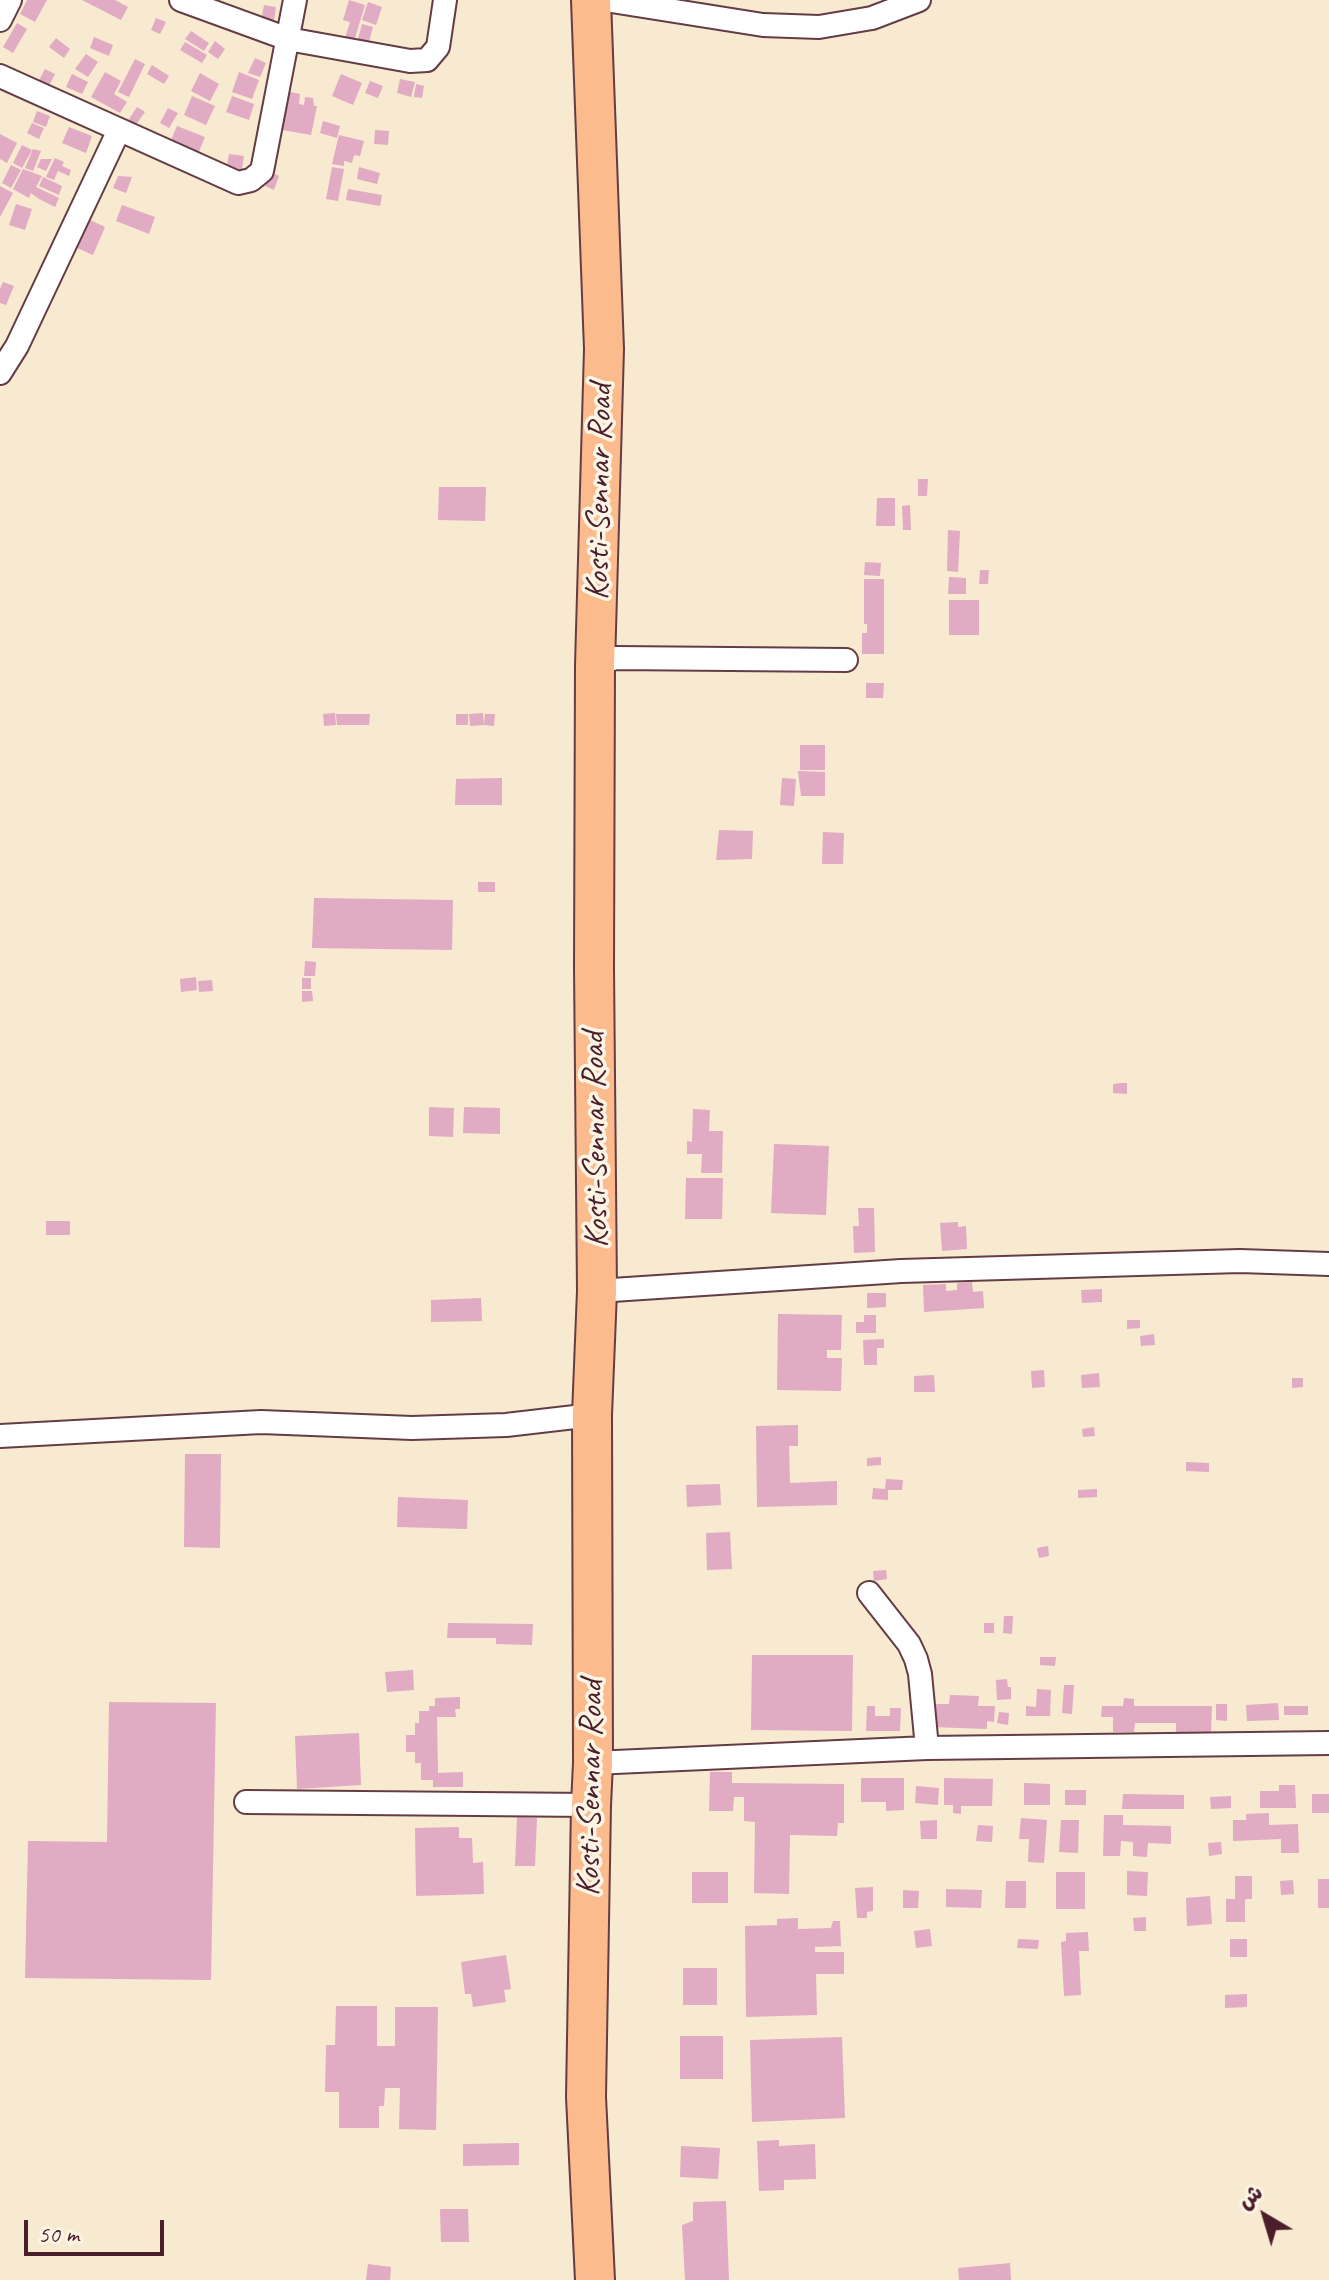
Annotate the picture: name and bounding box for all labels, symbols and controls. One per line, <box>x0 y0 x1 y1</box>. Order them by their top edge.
street label: Kosti-Sennar Road <box>578 384 622 600</box>
street label: Kosti-Sennar Road <box>574 1032 618 1248</box>
street label: Kosti-Sennar Road <box>569 1680 613 1896</box>
north arrow <box>1225 2176 1305 2256</box>
text: ش <box>1232 2179 1268 2216</box>
scale bar <box>28 2204 168 2254</box>
text: 50 m <box>38 2219 79 2249</box>

